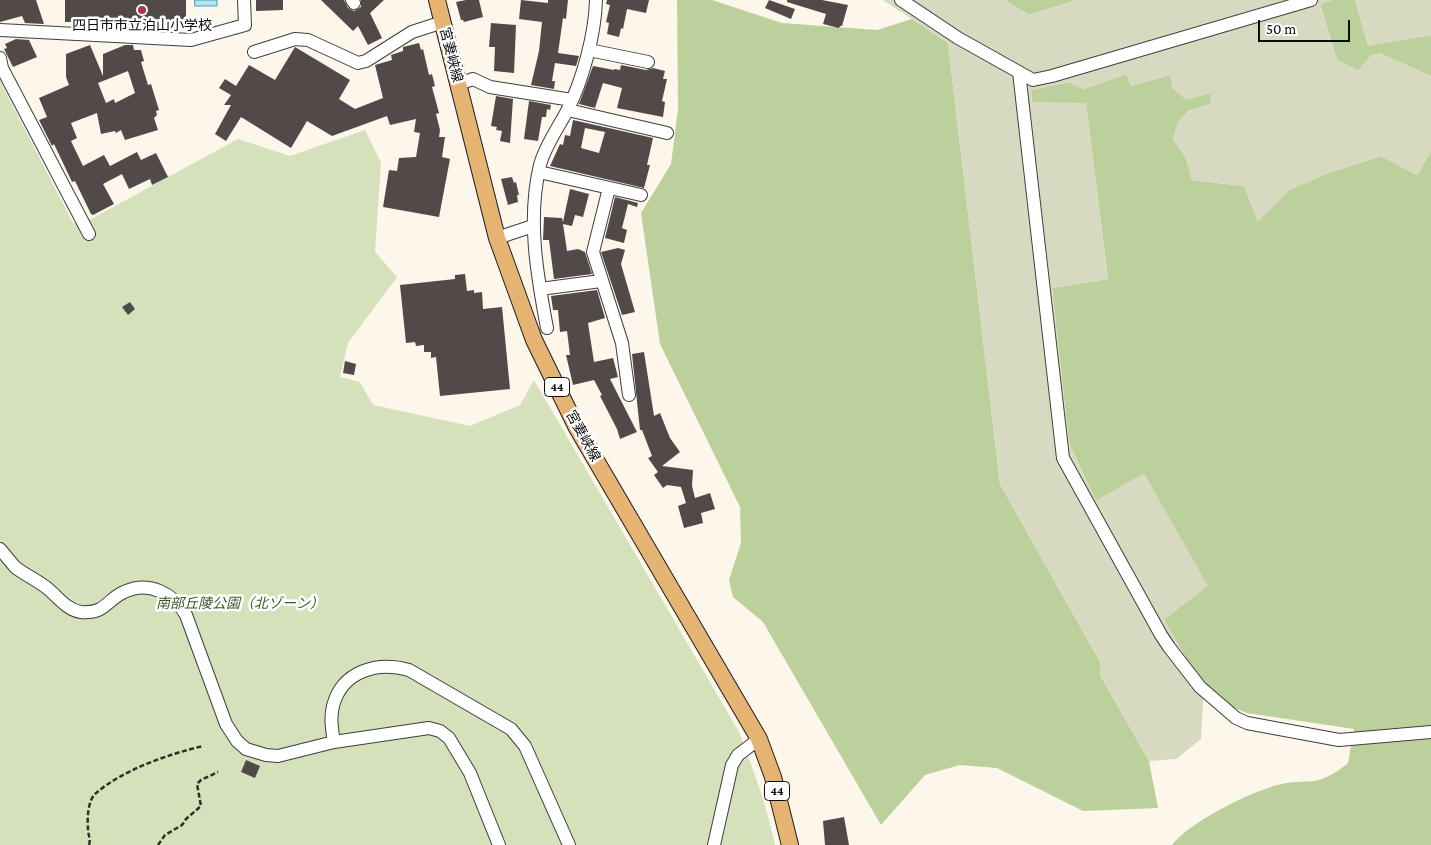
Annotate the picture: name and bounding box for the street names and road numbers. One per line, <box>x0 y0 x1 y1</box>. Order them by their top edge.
street label: 宮妻峡線 <box>436 26 466 84</box>
road number: 44 <box>544 378 570 397</box>
street label: 宮妻峡線 <box>562 407 604 465</box>
road number: 44 <box>764 781 790 800</box>

